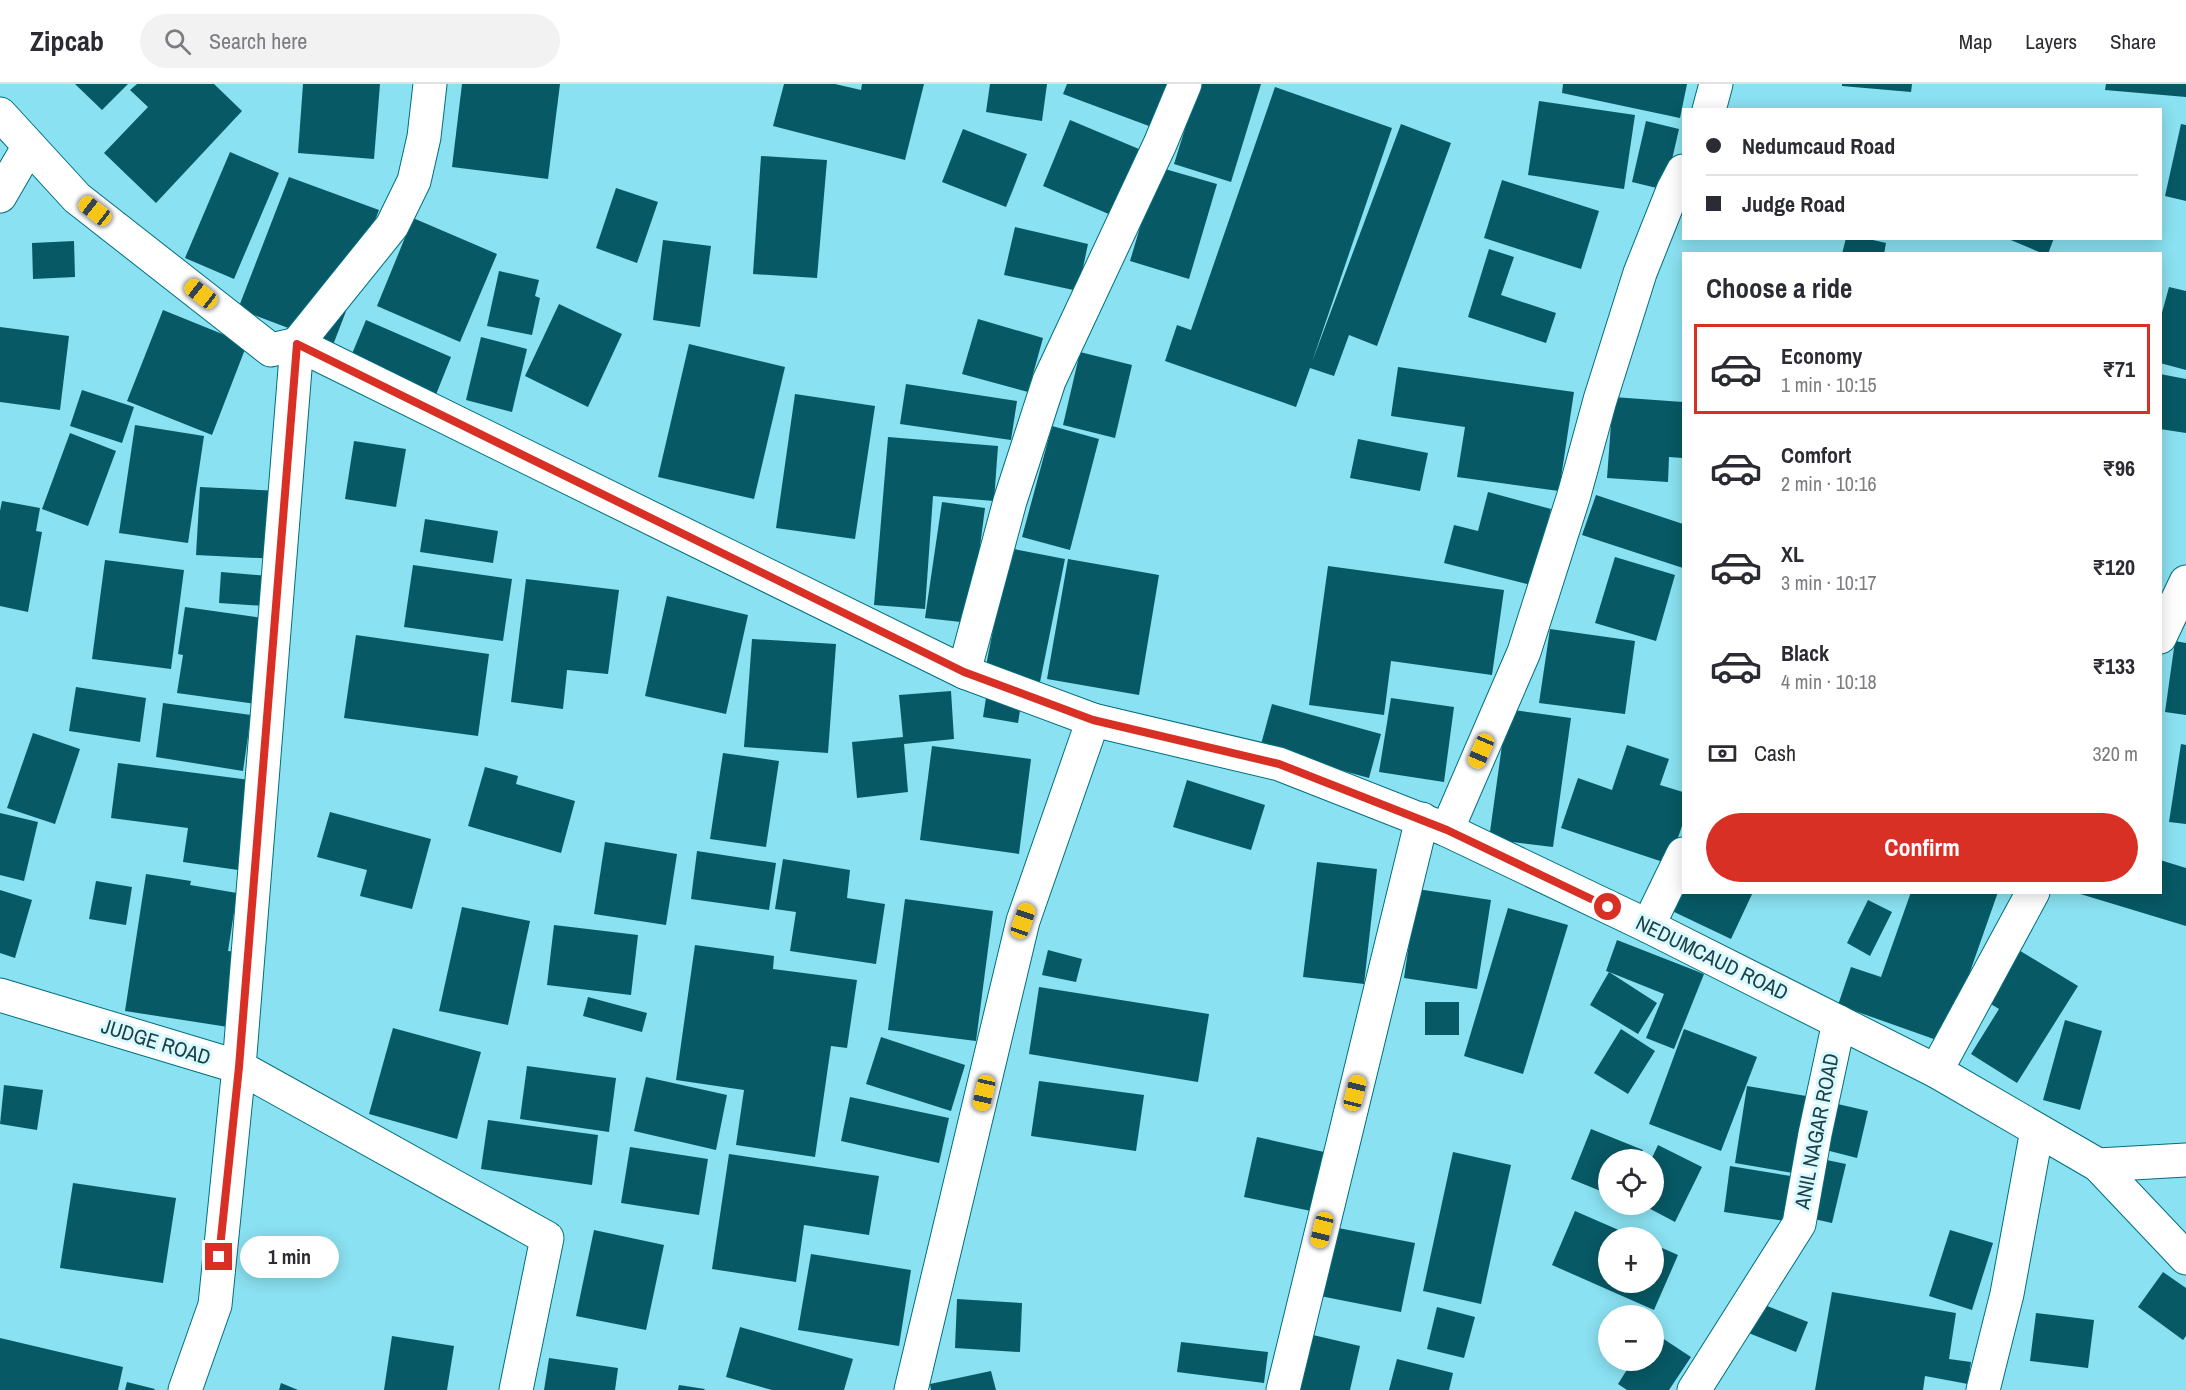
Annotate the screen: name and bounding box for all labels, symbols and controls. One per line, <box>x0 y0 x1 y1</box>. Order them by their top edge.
search box <box>140 14 560 68</box>
text: Zipcab <box>30 22 104 60</box>
icon: search <box>161 25 194 58</box>
text: Search here <box>209 26 307 56</box>
text: Map <box>1959 27 1992 56</box>
text: Layers <box>2025 27 2077 56</box>
text: Share <box>2110 27 2156 56</box>
text: Nedumcaud Road <box>1742 131 1895 161</box>
text: Judge Road <box>1742 189 1845 219</box>
car <box>75 193 115 229</box>
text: Choose a ride <box>1706 270 1852 306</box>
car <box>181 276 221 312</box>
text: Economy <box>1781 341 1862 371</box>
icon: car <box>1709 342 1763 396</box>
text: ₹71 <box>2102 354 2135 384</box>
text: 1 min · 10:15 <box>1781 371 1877 398</box>
text: Comfort <box>1781 440 1851 470</box>
icon: car <box>1709 441 1763 495</box>
text: ₹96 <box>2102 453 2135 483</box>
text: 2 min · 10:16 <box>1781 470 1877 497</box>
text: XL <box>1781 539 1804 569</box>
icon: car <box>1709 540 1763 594</box>
text: ₹120 <box>2092 552 2135 582</box>
text: 3 min · 10:17 <box>1781 569 1877 596</box>
text: Black <box>1781 638 1829 668</box>
icon: car <box>1709 639 1763 693</box>
text: ₹133 <box>2092 651 2135 681</box>
text: 4 min · 10:18 <box>1781 668 1877 695</box>
car <box>1466 731 1496 771</box>
icon: cash <box>1706 737 1739 770</box>
text: Cash <box>1754 738 1796 768</box>
text: 320 m <box>2092 740 2138 767</box>
button: Confirm <box>1706 813 2138 882</box>
route start <box>1594 893 1621 920</box>
car <box>1009 901 1037 941</box>
street label: NEDUMCAUD ROAD <box>1631 908 1793 1007</box>
street label: JUDGE ROAD <box>98 1011 214 1072</box>
street label: ANIL NAGAR ROAD <box>1787 1050 1846 1212</box>
car <box>971 1073 997 1113</box>
car <box>1342 1073 1368 1113</box>
map controls <box>1598 1149 1664 1371</box>
button: locate <box>1598 1149 1664 1215</box>
car <box>1309 1210 1335 1250</box>
button: + <box>1598 1227 1664 1293</box>
callout: 1 min <box>240 1236 339 1278</box>
route end <box>205 1243 232 1270</box>
text: 1 min <box>268 1243 311 1270</box>
button: − <box>1598 1305 1664 1371</box>

